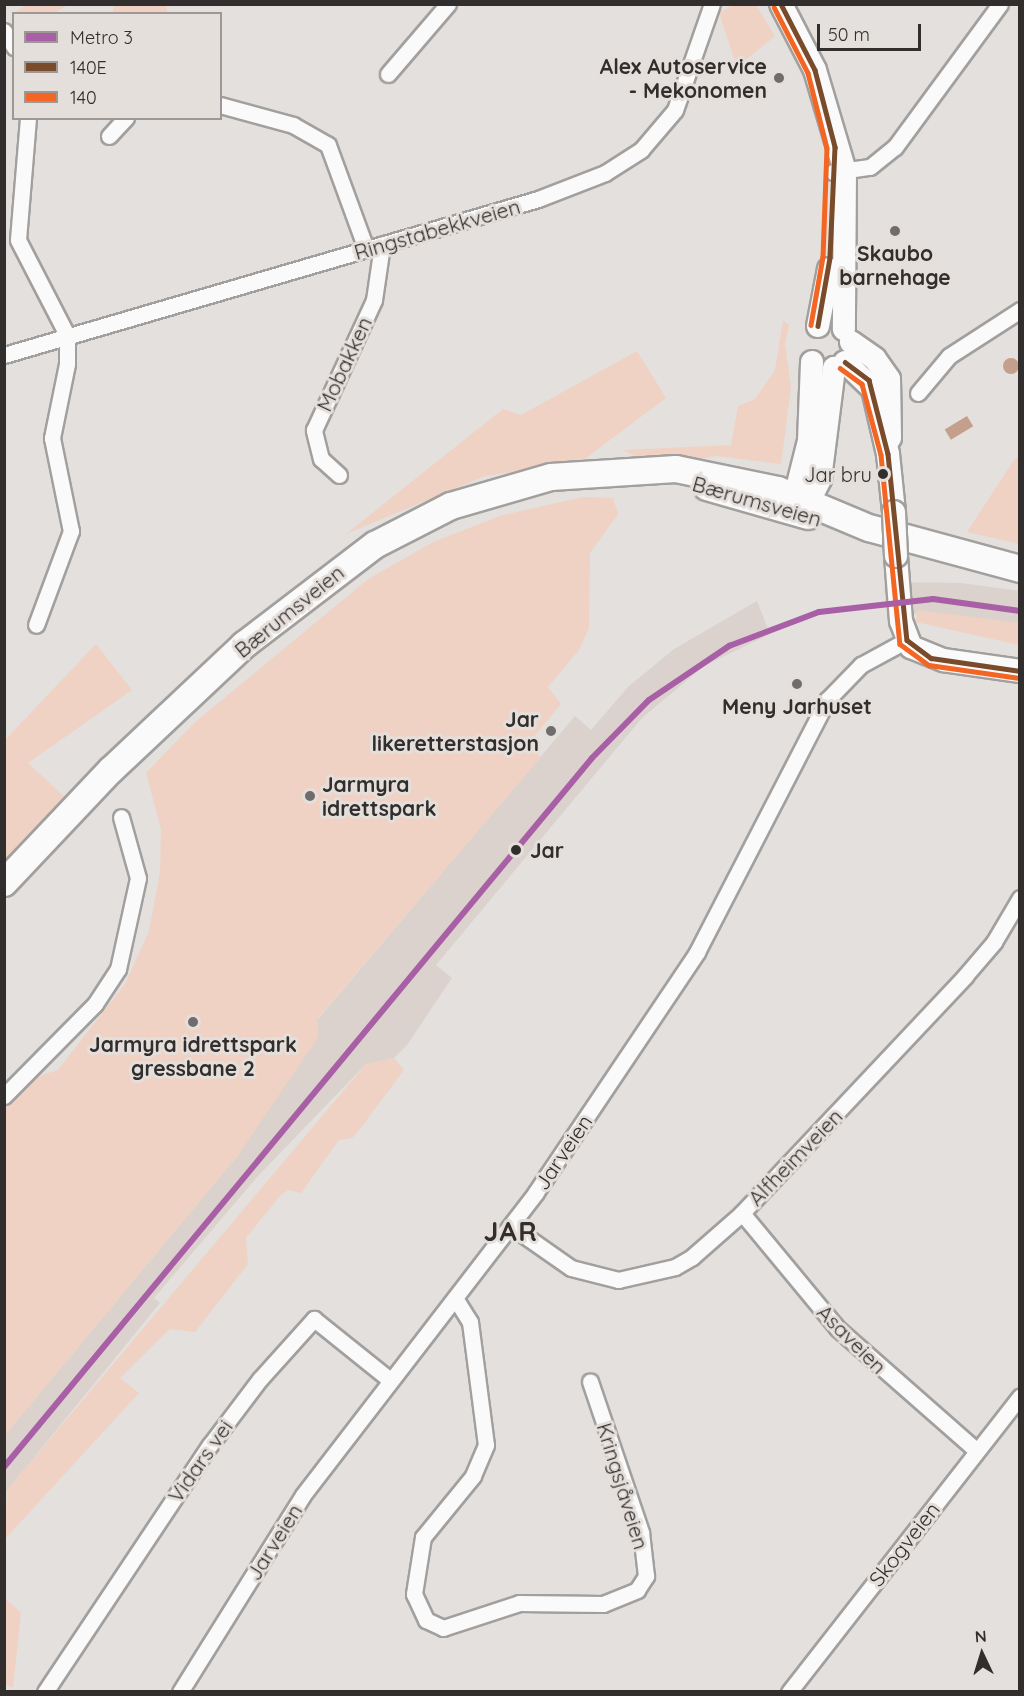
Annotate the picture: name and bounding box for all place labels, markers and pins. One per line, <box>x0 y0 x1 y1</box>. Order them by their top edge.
place label: Alex Autoservice - Mekonomen <box>600 53 767 103</box>
marker: Alex Autoservice - Mekonomen <box>772 71 786 85</box>
marker: Skaubo barnehage <box>888 224 902 238</box>
place label: Skaubo barnehage <box>839 240 951 290</box>
place label: Jar bru <box>804 462 872 486</box>
marker: Jar bru <box>877 468 889 480</box>
marker: Meny Jarhuset <box>790 677 804 691</box>
place label: Meny Jarhuset <box>722 693 872 719</box>
place label: Jar likeretterstasjon <box>371 706 539 756</box>
marker: Jar likeretterstasjon <box>544 724 558 738</box>
place label: Jarmyra idrettspark <box>322 771 436 821</box>
marker: Jarmyra idrettspark <box>303 789 317 803</box>
place label: Jar <box>530 837 564 863</box>
marker: Jar <box>507 841 525 859</box>
marker: Jarmyra idrettspark gressbane 2 <box>186 1015 200 1029</box>
place label: Jarmyra idrettspark gressbane 2 <box>89 1031 297 1081</box>

